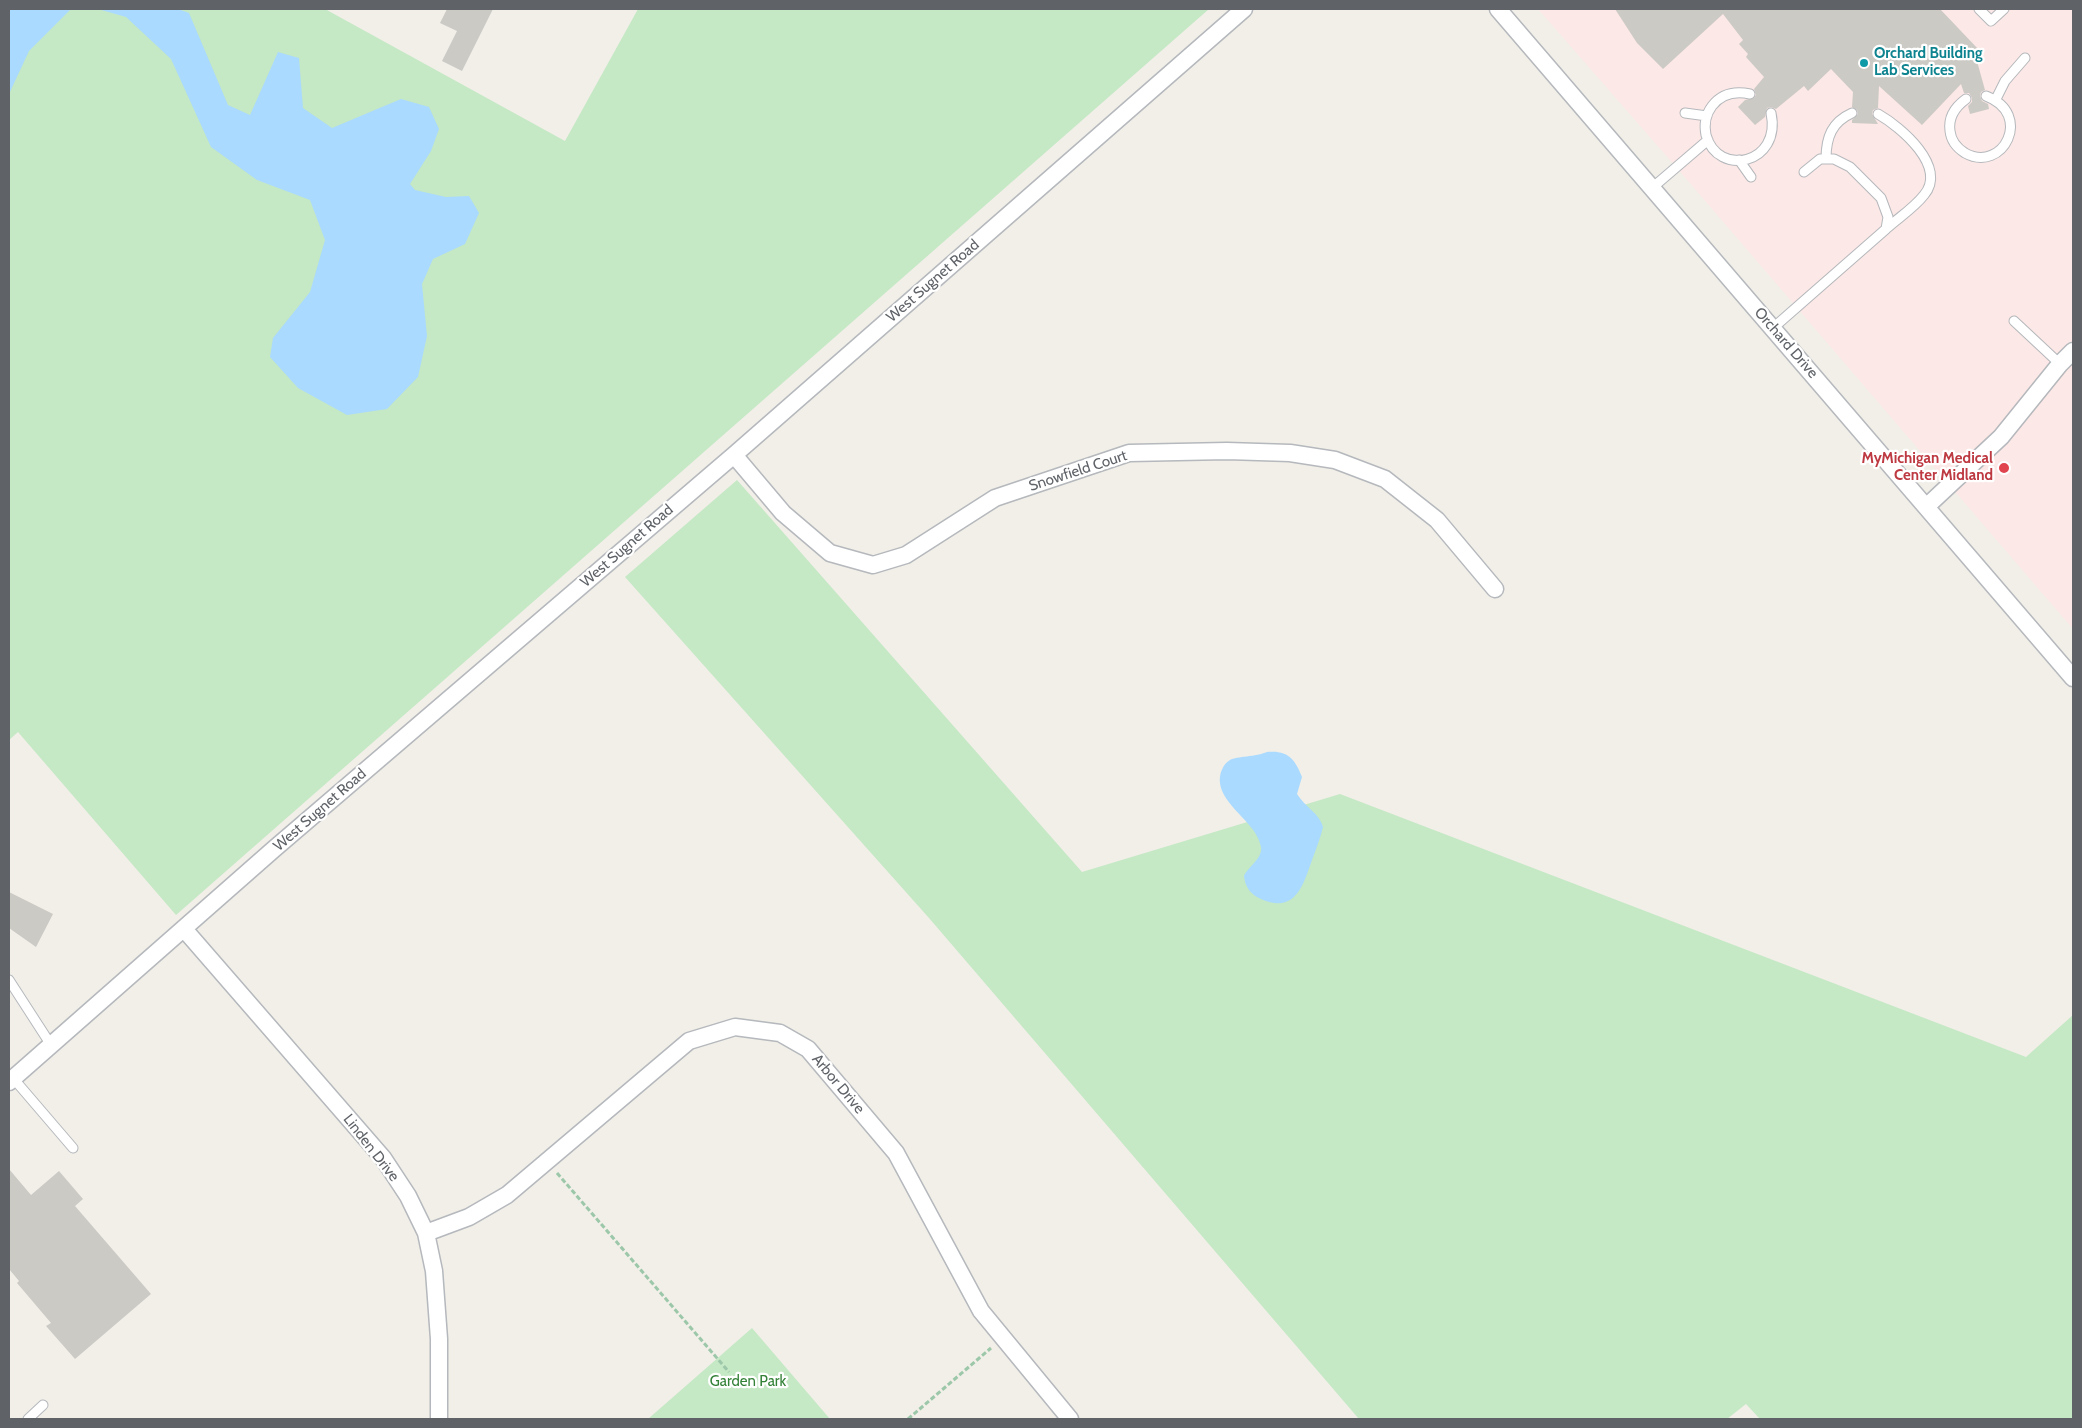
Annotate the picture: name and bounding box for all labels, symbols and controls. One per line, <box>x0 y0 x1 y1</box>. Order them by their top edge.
place label: Orchard Building Lab Services <box>1874 45 1982 80</box>
marker: Orchard Building Lab Services <box>1858 57 1870 69</box>
street label: West Sugnet Road <box>883 236 983 326</box>
street label: Orchard Drive <box>1750 304 1822 382</box>
street label: Snowfield Court <box>1027 447 1129 495</box>
place label: MyMichigan Medical Center Midland <box>1862 450 1993 485</box>
marker: MyMichigan Medical Center Midland <box>1997 461 2011 475</box>
street label: West Sugnet Road <box>577 501 677 591</box>
street label: West Sugnet Road <box>270 765 370 855</box>
street label: Arbor Drive <box>808 1051 868 1117</box>
street label: Linden Drive <box>339 1111 403 1185</box>
park label: Garden Park <box>710 1373 786 1391</box>

